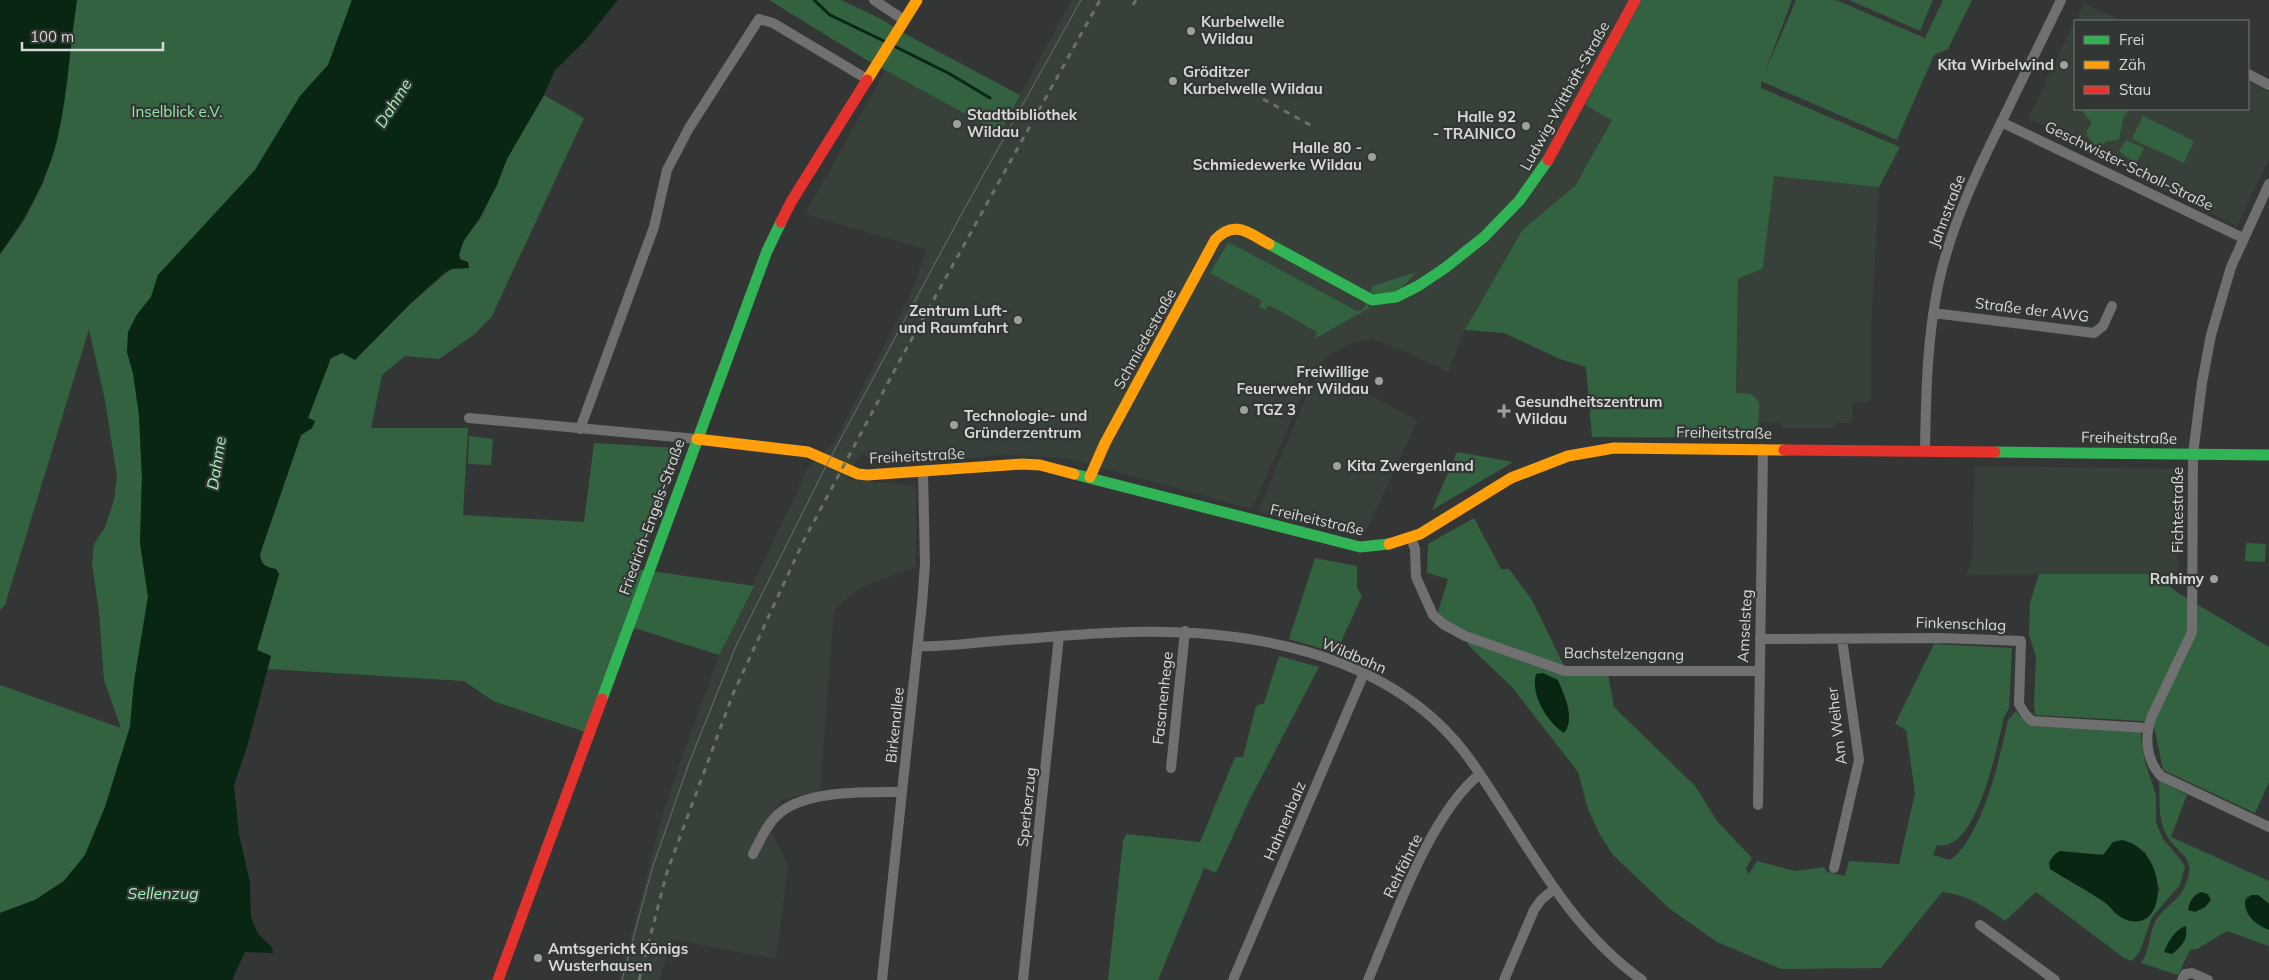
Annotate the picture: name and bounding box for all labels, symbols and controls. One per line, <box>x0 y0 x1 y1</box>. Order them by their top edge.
place label: Kurbelwelle Wildau <box>1201 12 1284 48</box>
street label: Ludwig-Witthöft-Straße <box>1516 18 1613 174</box>
scale bar <box>22 20 164 52</box>
legend <box>2074 20 2249 110</box>
marker: Kurbelwelle Wildau <box>1185 25 1197 37</box>
text: 100 m <box>30 27 74 46</box>
text: Frei <box>2119 30 2144 49</box>
place label: Kita Wirbelwind <box>1937 55 2054 74</box>
text: Zäh <box>2119 55 2146 74</box>
marker: Kita Wirbelwind <box>2058 59 2070 71</box>
place label: Gröditzer Kurbelwelle Wildau <box>1183 62 1323 98</box>
water label: Dahme <box>370 75 416 131</box>
marker: Gröditzer Kurbelwelle Wildau <box>1167 75 1179 87</box>
text: Stau <box>2119 80 2151 99</box>
park label: Inselblick e.V. <box>132 102 222 121</box>
place label: Stadtbibliothek Wildau <box>967 105 1078 141</box>
place label: Halle 92 - TRAINICO <box>1433 107 1516 143</box>
street label: Geschwister-Scholl-Straße <box>2042 116 2217 215</box>
marker: Stadtbibliothek Wildau <box>951 118 963 130</box>
marker: Halle 92 - TRAINICO <box>1520 120 1532 132</box>
place label: Halle 80 - Schmiedewerke Wildau <box>1193 138 1362 174</box>
marker: Halle 80 - Schmiedewerke Wildau <box>1366 151 1378 163</box>
street label: Jahnstraße <box>1924 172 1969 250</box>
street label: Schmiedestraße <box>1109 285 1180 392</box>
street label: Straße der AWG <box>1974 293 2090 326</box>
place label: Zentrum Luft- und Raumfahrt <box>899 301 1008 337</box>
marker: Zentrum Luft- und Raumfahrt <box>1012 314 1024 326</box>
place label: Freiwillige Feuerwehr Wildau <box>1236 362 1369 398</box>
marker: Freiwillige Feuerwehr Wildau <box>1373 375 1385 387</box>
place label: Gesundheitszentrum Wildau <box>1515 392 1662 428</box>
place label: TGZ 3 <box>1254 400 1296 419</box>
marker: TGZ 3 <box>1238 404 1250 416</box>
marker: Gesundheitszentrum Wildau <box>1497 404 1511 418</box>
place label: Technologie- und Gründerzentrum <box>964 406 1087 442</box>
marker: Technologie- und Gründerzentrum <box>948 419 960 431</box>
street label: Freiheitstraße <box>1676 422 1772 443</box>
street label: Freiheitstraße <box>2081 427 2177 448</box>
water label: Dahme <box>202 435 230 491</box>
street label: Friedrich-Engels-Straße <box>614 436 689 597</box>
street label: Freiheitstraße <box>869 444 965 467</box>
place label: Kita Zwergenland <box>1347 456 1474 475</box>
marker: Kita Zwergenland <box>1331 460 1343 472</box>
street label: Fichtestraße <box>2168 467 2187 553</box>
street label: Freiheitstraße <box>1268 499 1366 540</box>
place label: Rahimy <box>2150 569 2205 588</box>
marker: Rahimy <box>2208 573 2220 585</box>
street label: Amselsteg <box>1733 589 1756 663</box>
street label: Finkenschlag <box>1915 612 2007 635</box>
street label: Wildbahn <box>1319 633 1389 678</box>
street label: Bachstelzengang <box>1564 643 1684 664</box>
street label: Fasanenhege <box>1148 650 1177 745</box>
street label: Birkenallee <box>881 686 908 764</box>
street label: Am Weiher <box>1822 686 1851 766</box>
street label: Sperberzug <box>1013 766 1040 848</box>
street label: Hahnenbalz <box>1259 778 1310 863</box>
street label: Rehfährte <box>1379 831 1426 901</box>
water label: Sellenzug <box>127 883 199 903</box>
place label: Amtsgericht Königs Wusterhausen <box>548 939 688 975</box>
marker: Amtsgericht Königs Wusterhausen <box>532 952 544 964</box>

